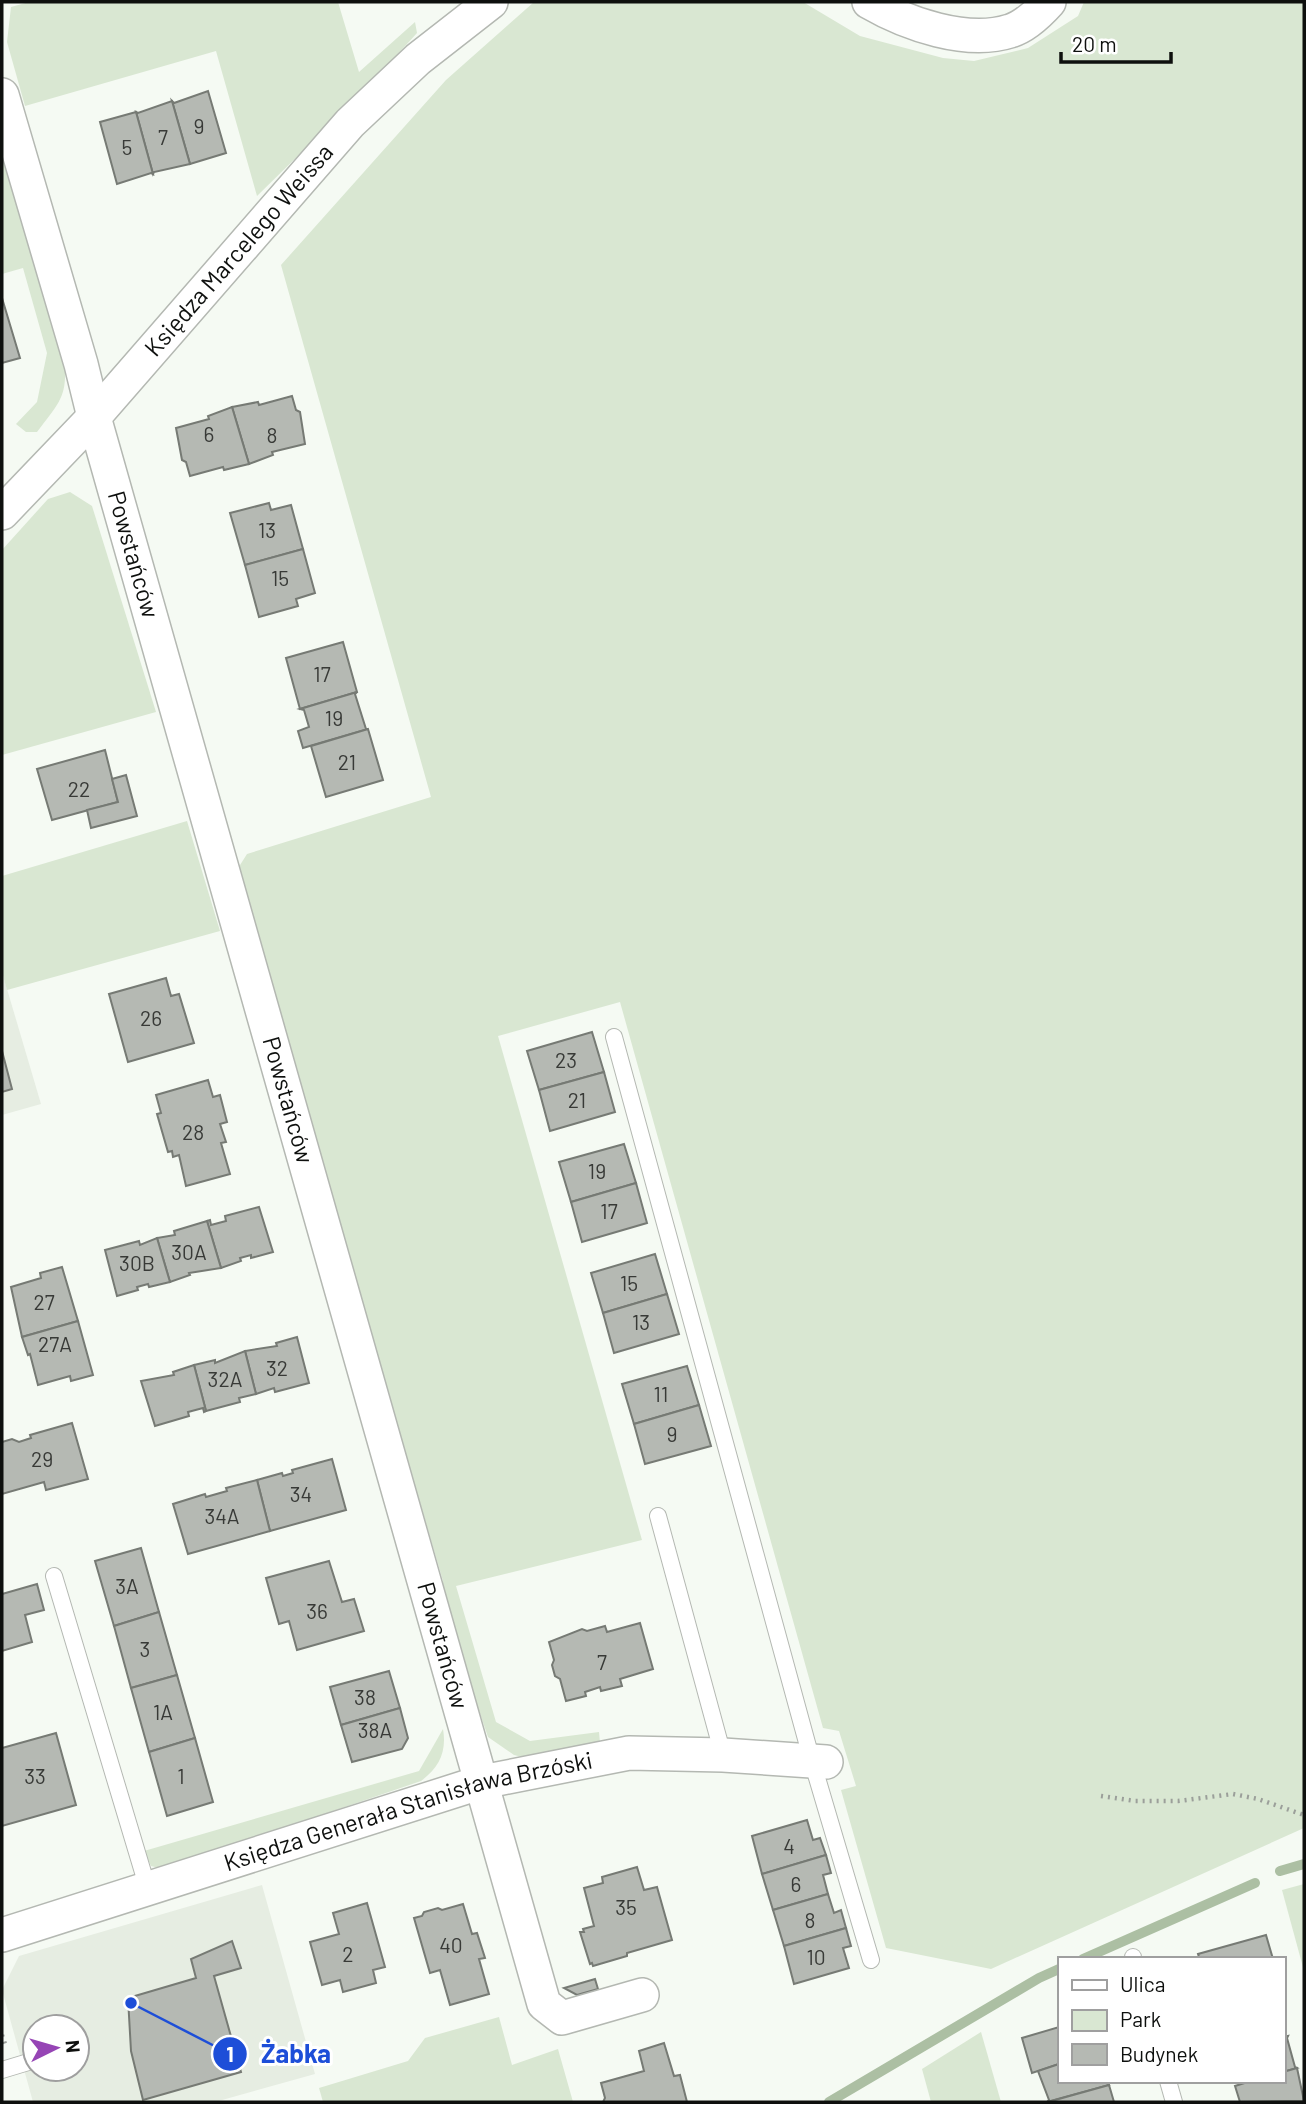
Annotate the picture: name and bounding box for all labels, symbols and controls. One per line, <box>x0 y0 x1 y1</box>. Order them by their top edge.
scale bar <box>1061 21 1171 65</box>
text: 20 m <box>1072 31 1117 56</box>
house number: 9 <box>194 113 204 138</box>
house number: 7 <box>158 124 168 149</box>
house number: 5 <box>122 134 132 159</box>
street label: Księdza Marcelego Weissa <box>138 137 338 361</box>
house number: 6 <box>204 421 214 446</box>
house number: 8 <box>267 422 277 447</box>
street label: Powstańców <box>103 488 166 621</box>
house number: 13 <box>258 517 276 542</box>
house number: 15 <box>271 565 289 590</box>
house number: 17 <box>313 661 331 686</box>
house number: 19 <box>325 705 343 730</box>
house number: 21 <box>338 749 356 774</box>
house number: 22 <box>68 776 90 801</box>
house number: 26 <box>140 1005 162 1030</box>
street label: Powstańców <box>257 1033 321 1166</box>
house number: 23 <box>555 1047 577 1072</box>
house number: 21 <box>568 1087 586 1112</box>
house number: 28 <box>182 1119 204 1144</box>
house number: 19 <box>588 1158 606 1183</box>
house number: 17 <box>600 1198 618 1223</box>
house number: 30A <box>171 1239 207 1264</box>
house number: 30B <box>119 1250 155 1275</box>
house number: 15 <box>620 1270 638 1295</box>
house number: 27 <box>33 1289 55 1314</box>
house number: 13 <box>632 1309 650 1334</box>
house number: 27A <box>38 1331 72 1356</box>
house number: 32 <box>266 1355 288 1380</box>
house number: 32A <box>208 1366 243 1391</box>
house number: 11 <box>654 1381 668 1406</box>
house number: 9 <box>667 1421 677 1446</box>
house number: 29 <box>31 1446 53 1471</box>
house number: 34 <box>290 1481 312 1506</box>
house number: 34A <box>204 1503 240 1528</box>
house number: 3A <box>115 1573 139 1598</box>
street label: Powstańców <box>412 1579 476 1712</box>
house number: 36 <box>306 1598 328 1623</box>
house number: 3 <box>140 1636 150 1661</box>
house number: 7 <box>597 1649 607 1674</box>
house number: 38 <box>354 1684 376 1709</box>
house number: 1A <box>153 1699 173 1724</box>
house number: 38A <box>358 1717 392 1742</box>
street label: Księdza Generała Stanisława Brzóski <box>220 1745 595 1876</box>
house number: 33 <box>24 1763 46 1788</box>
house number: 1 <box>177 1763 185 1788</box>
house number: 4 <box>783 1833 795 1858</box>
house number: 6 <box>791 1871 801 1896</box>
house number: 35 <box>615 1894 637 1919</box>
house number: 8 <box>805 1907 815 1932</box>
house number: 40 <box>439 1932 463 1957</box>
house number: 2 <box>342 1941 354 1966</box>
house number: 10 <box>806 1944 826 1969</box>
legend <box>1058 1957 1285 2083</box>
text: Ulica <box>1120 1971 1165 1996</box>
text: Park <box>1120 2006 1161 2031</box>
north arrow <box>21 2013 91 2083</box>
callout: Żabka <box>212 2031 345 2078</box>
text: Żabka <box>261 2037 331 2068</box>
text: N <box>61 2039 85 2054</box>
text: 1 <box>226 2041 234 2066</box>
text: Budynek <box>1120 2041 1198 2066</box>

